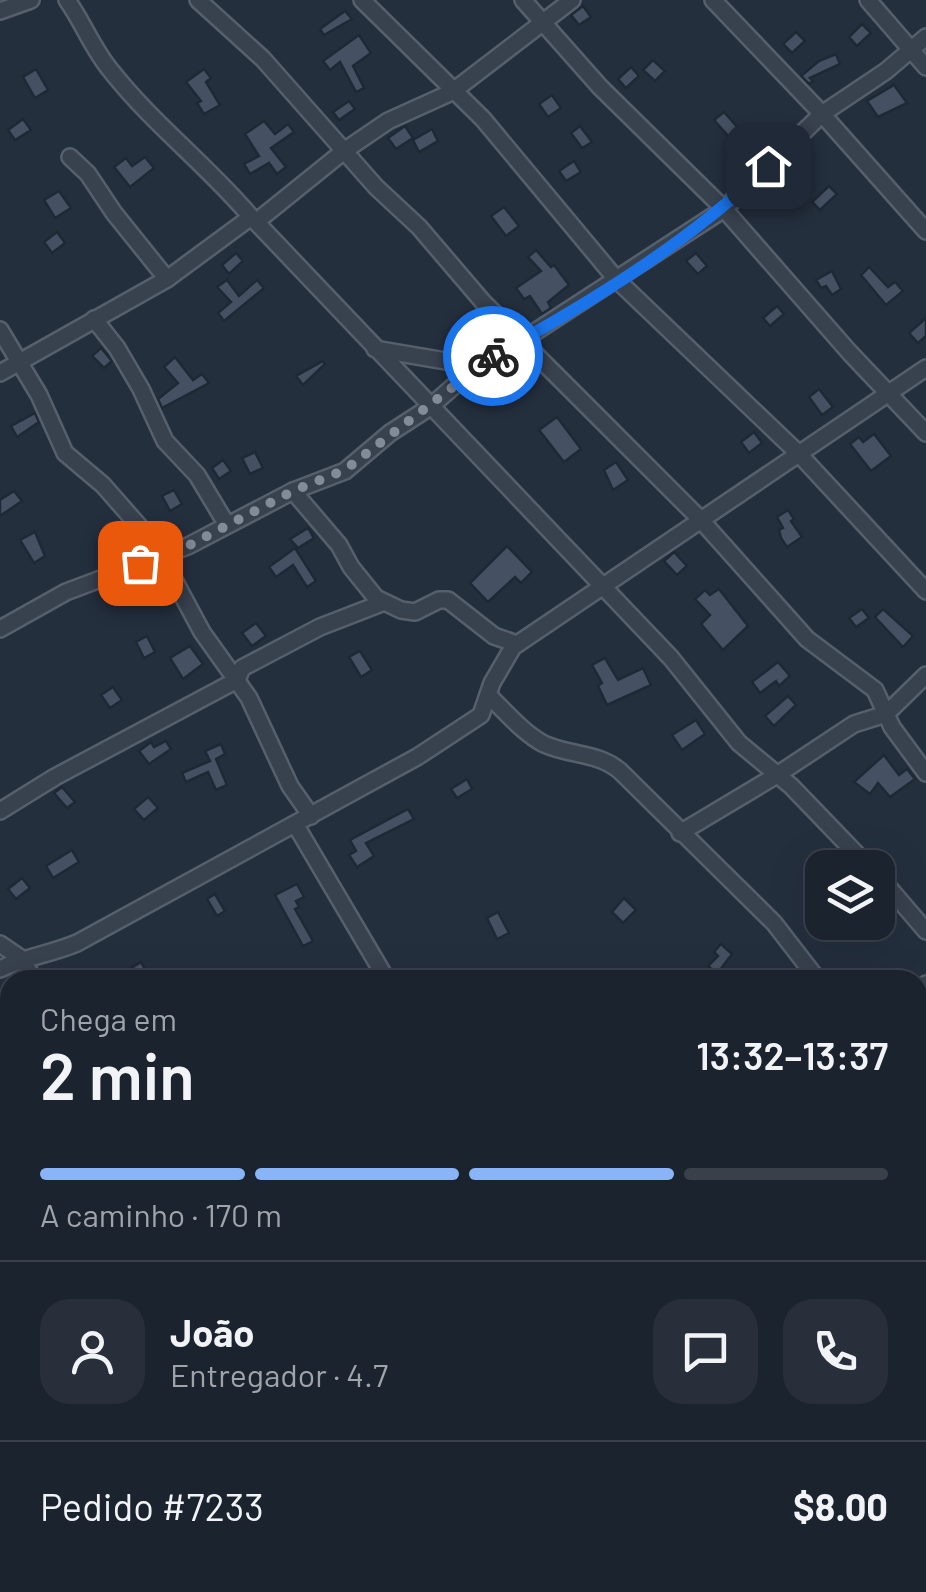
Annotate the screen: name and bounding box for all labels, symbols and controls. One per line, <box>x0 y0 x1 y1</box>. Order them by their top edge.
pin <box>726 124 811 209</box>
icon: home <box>741 139 796 194</box>
courier <box>443 306 543 406</box>
icon: bike <box>466 329 521 384</box>
pin <box>98 521 183 606</box>
icon: bag <box>113 536 168 591</box>
map controls <box>805 850 895 940</box>
button: layers <box>805 850 895 940</box>
text: Chega em <box>40 999 177 1037</box>
text: 13:32–13:37 <box>696 1032 888 1078</box>
text: 2 min <box>40 1035 195 1113</box>
text: A caminho · 170 m <box>40 1195 282 1233</box>
button: person <box>40 1299 145 1404</box>
button: chat <box>653 1299 758 1404</box>
button: phone <box>783 1299 888 1404</box>
text: João <box>170 1309 254 1355</box>
text: Entregador · 4.7 <box>170 1355 388 1393</box>
text: Pedido #7233 <box>40 1483 264 1529</box>
text: $8.00 <box>793 1483 888 1529</box>

